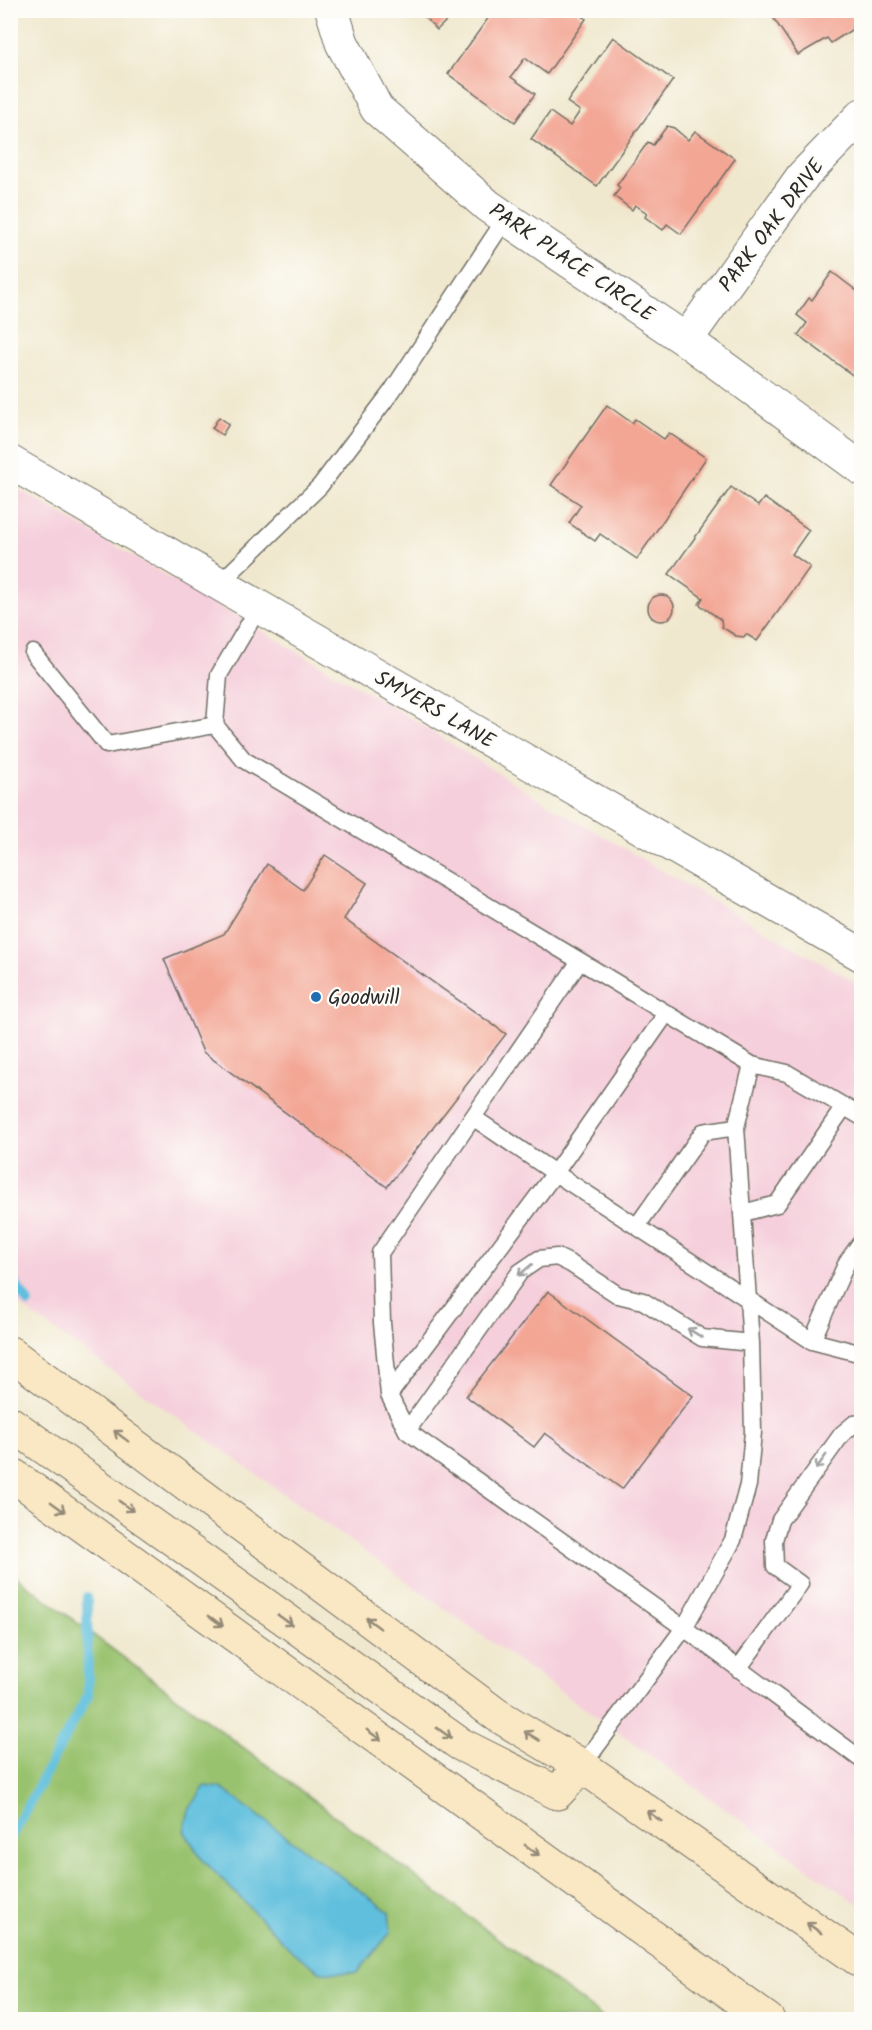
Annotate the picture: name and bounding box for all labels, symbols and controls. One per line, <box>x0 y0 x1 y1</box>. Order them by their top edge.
street label: PARK OAK DRIVE <box>711 152 834 300</box>
street label: PARK PLACE CIRCLE <box>482 195 661 332</box>
street label: SMYERS LANE <box>368 662 501 759</box>
place label: Goodwill <box>328 982 400 1015</box>
marker: Goodwill <box>309 990 323 1004</box>
one-way arrow <box>517 1264 533 1277</box>
one-way arrow <box>687 1327 704 1339</box>
one-way arrow <box>114 1429 130 1442</box>
one-way arrow <box>815 1454 827 1470</box>
one-way arrow <box>118 1500 134 1513</box>
one-way arrow <box>49 1501 65 1513</box>
one-way arrow <box>276 1614 293 1626</box>
one-way arrow <box>207 1615 223 1627</box>
one-way arrow <box>366 1617 382 1629</box>
one-way arrow <box>435 1727 452 1739</box>
one-way arrow <box>365 1729 381 1742</box>
one-way arrow <box>524 1730 541 1742</box>
one-way arrow <box>646 1810 662 1822</box>
one-way arrow <box>523 1844 539 1856</box>
one-way arrow <box>806 1922 822 1934</box>

